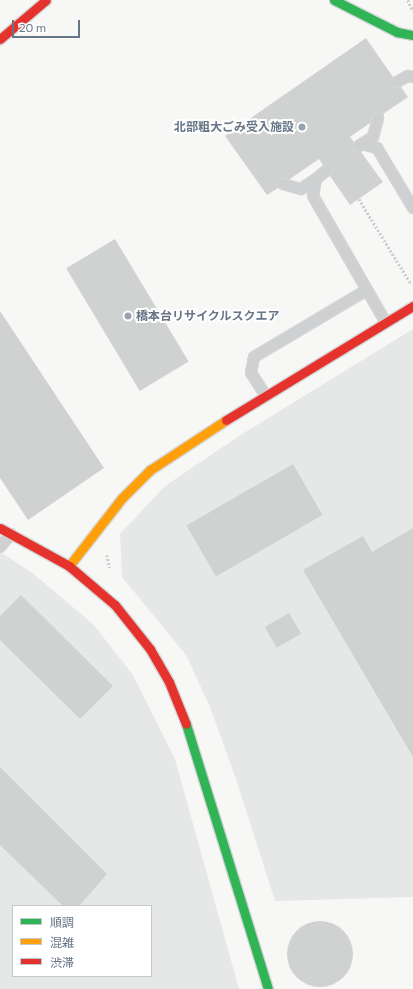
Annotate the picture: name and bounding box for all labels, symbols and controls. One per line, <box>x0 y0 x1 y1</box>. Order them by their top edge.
scale bar <box>14 12 82 38</box>
text: 20 m <box>19 20 46 34</box>
place label: 北部粗大ごみ受入施設 <box>174 120 294 134</box>
marker: 北部粗大ごみ受入施設 <box>297 122 307 132</box>
place label: 橋本台リサイクルスクエア <box>136 309 280 323</box>
marker: 橋本台リサイクルスクエア <box>123 311 133 321</box>
legend <box>12 905 152 977</box>
text: 順調 <box>50 915 74 929</box>
text: 混雑 <box>50 935 74 949</box>
text: 渋滞 <box>50 955 74 969</box>

